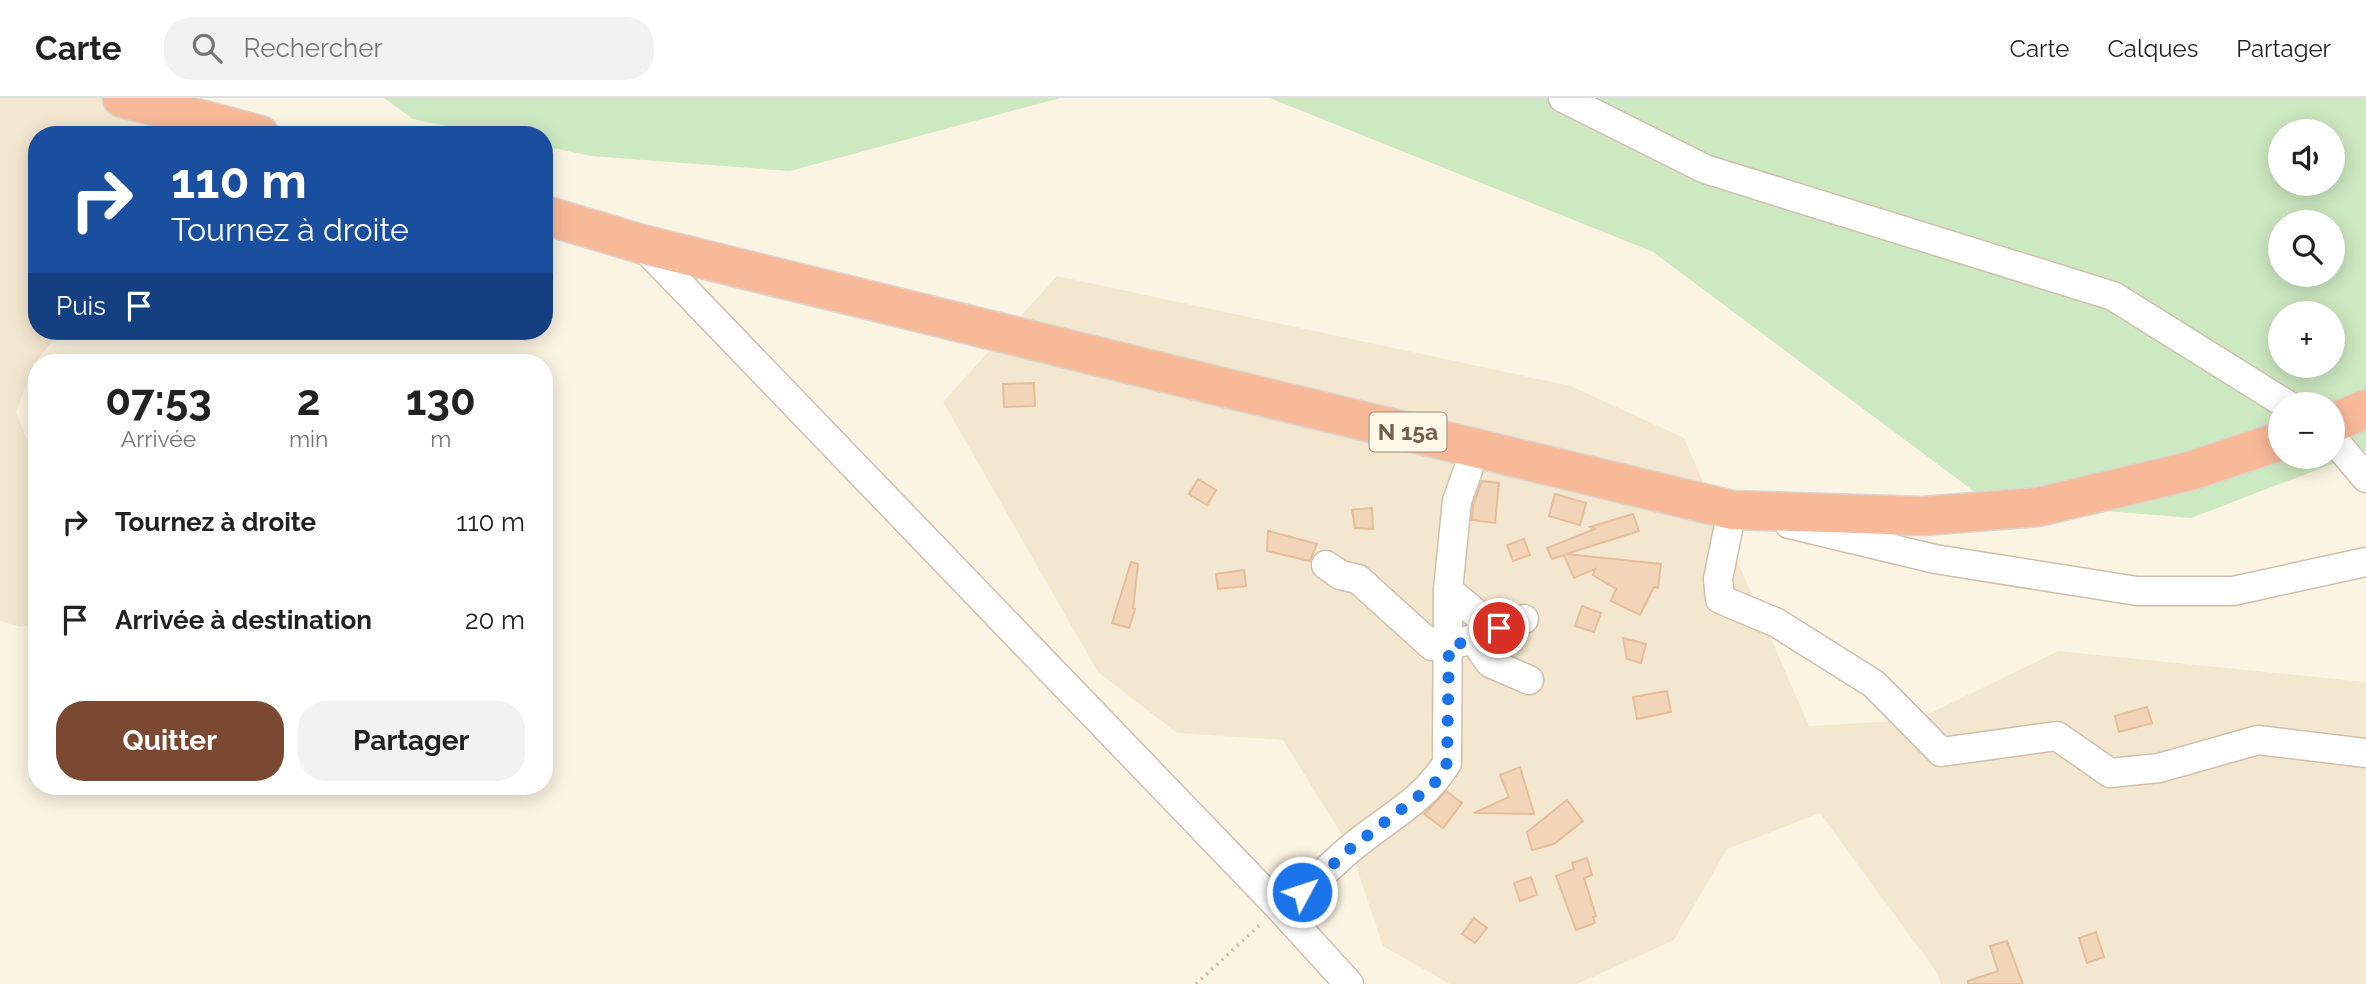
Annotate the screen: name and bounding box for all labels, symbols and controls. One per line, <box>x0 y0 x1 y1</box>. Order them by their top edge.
search box <box>164 17 654 80</box>
text: Carte <box>35 29 122 68</box>
icon: search <box>188 29 226 67</box>
text: Rechercher <box>244 33 383 63</box>
text: Carte <box>2010 34 2069 63</box>
text: Calques <box>2107 34 2198 63</box>
text: Partager <box>2236 34 2331 63</box>
map controls <box>2268 119 2345 469</box>
button: sound <box>2268 119 2345 196</box>
text: 110 m <box>171 152 307 209</box>
icon: right <box>56 154 147 245</box>
button: search <box>2268 210 2345 287</box>
text: Tournez à droite <box>171 211 409 248</box>
icon: arrive <box>120 287 158 325</box>
text: Puis <box>56 291 106 321</box>
button: + <box>2268 301 2345 378</box>
text: 07:53 <box>105 376 212 425</box>
text: 2 <box>297 376 321 425</box>
text: 130 <box>406 376 476 425</box>
button: − <box>2268 392 2345 469</box>
road number: N 15a <box>1370 412 1446 452</box>
text: Arrivée <box>121 425 196 452</box>
text: min <box>289 425 329 452</box>
text: m <box>430 425 451 452</box>
icon: right <box>56 503 94 541</box>
text: Tournez à droite <box>115 507 316 537</box>
text: 110 m <box>456 507 525 537</box>
pin <box>1469 598 1529 658</box>
icon: arrive <box>56 601 94 639</box>
text: Arrivée à destination <box>115 605 372 635</box>
text: 20 m <box>465 605 525 635</box>
icon: arrive <box>1480 609 1518 647</box>
button: Quitter <box>56 701 284 781</box>
button: Partager <box>298 701 525 781</box>
position arrow <box>1265 855 1339 929</box>

